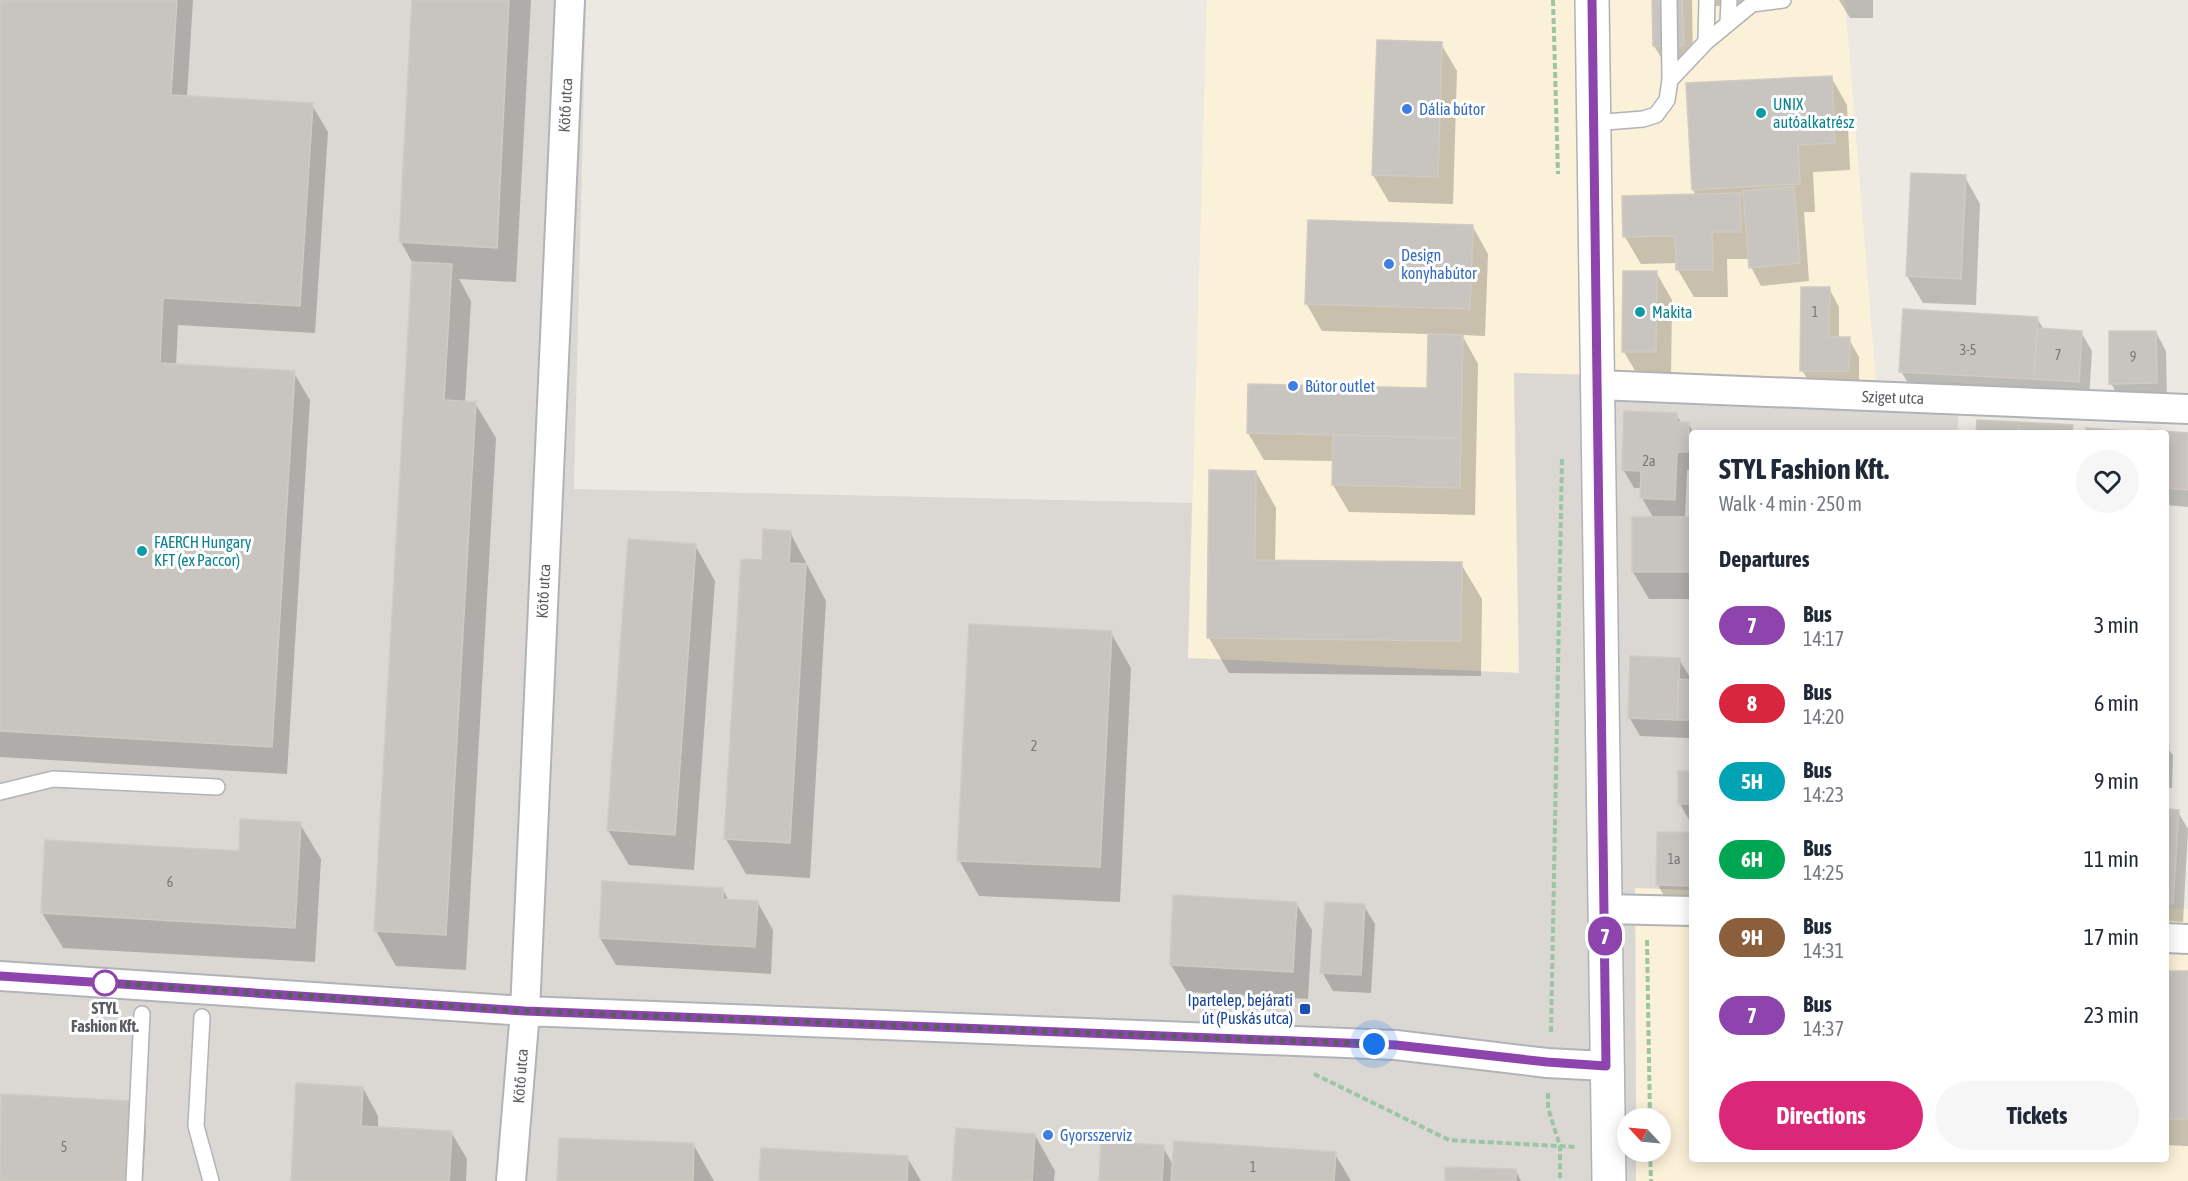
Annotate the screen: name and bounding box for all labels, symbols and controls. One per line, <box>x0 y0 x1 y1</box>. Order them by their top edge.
street label: Kötő utca <box>555 77 575 133</box>
place label: UNIX autóalkatrész <box>1773 95 1855 131</box>
place label: Dália bútor <box>1419 100 1485 118</box>
marker: Dália bútor <box>1400 102 1414 116</box>
marker: UNIX autóalkatrész <box>1754 106 1768 120</box>
place label: Design konyhabútor <box>1401 246 1477 283</box>
marker: Design konyhabútor <box>1382 257 1396 271</box>
place label: Makita <box>1652 303 1692 321</box>
house number: 1 <box>1812 304 1818 320</box>
marker: Makita <box>1633 305 1647 319</box>
house number: 3-5 <box>1960 342 1976 358</box>
house number: 7 <box>2055 347 2061 363</box>
house number: 9 <box>2130 349 2136 365</box>
place label: Bútor outlet <box>1305 377 1375 395</box>
marker: Bútor outlet <box>1286 379 1300 393</box>
street label: Sziget utca <box>1862 387 1924 408</box>
button: heart <box>2076 450 2139 513</box>
house number: 2a <box>1642 453 1656 469</box>
text: STYL Fashion Kft. <box>1719 453 1889 485</box>
text: Walk · 4 min · 250 m <box>1719 492 1862 515</box>
place label: FAERCH Hungary KFT (ex Paccor) <box>154 533 252 570</box>
marker: FAERCH Hungary KFT (ex Paccor) <box>135 544 149 558</box>
text: Departures <box>1719 546 1809 572</box>
street label: Kötő utca <box>533 563 553 619</box>
text: Bus <box>1803 601 1832 627</box>
text: 3 min <box>2094 612 2139 638</box>
text: 7 <box>1747 613 1757 637</box>
text: 14:17 <box>1803 627 1844 650</box>
text: Bus <box>1803 679 1832 705</box>
text: 6 min <box>2094 690 2139 716</box>
text: 8 <box>1747 691 1757 715</box>
text: 14:20 <box>1803 705 1844 728</box>
house number: 2 <box>1031 738 1037 754</box>
text: Bus <box>1803 757 1832 783</box>
text: 9 min <box>2094 768 2139 794</box>
text: 5H <box>1741 769 1763 793</box>
text: 14:23 <box>1803 783 1844 806</box>
text: Bus <box>1803 835 1832 861</box>
text: 11 min <box>2084 846 2139 872</box>
text: 6H <box>1741 847 1763 871</box>
house number: 1a <box>1667 851 1681 867</box>
text: 14:25 <box>1803 861 1844 884</box>
house number: 6 <box>167 874 174 890</box>
text: Bus <box>1803 913 1832 939</box>
line badge: 7 <box>1586 916 1624 956</box>
text: 7 <box>1600 924 1610 948</box>
text: 17 min <box>2084 924 2139 950</box>
text: 9H <box>1741 925 1763 949</box>
text: 14:31 <box>1803 939 1844 962</box>
marker: STYL Fashion Kft. <box>92 970 118 996</box>
place label: Ipartelep, bejárati út (Puskás utca) <box>1188 991 1293 1028</box>
text: Bus <box>1803 991 1832 1017</box>
place label: STYL Fashion Kft. <box>71 999 139 1035</box>
marker: Ipartelep, bejárati út (Puskás utca) <box>1298 1002 1312 1016</box>
text: 23 min <box>2084 1002 2139 1028</box>
text: 7 <box>1747 1003 1757 1027</box>
text: 14:37 <box>1803 1017 1844 1040</box>
your location <box>1359 1029 1389 1059</box>
street label: Kötő utca <box>509 1048 531 1104</box>
button: Directions <box>1719 1081 1923 1150</box>
button: Tickets <box>1935 1081 2139 1150</box>
north arrow <box>1617 1108 1671 1162</box>
map controls <box>1617 1108 1671 1162</box>
place label: Gyorsszerviz <box>1060 1126 1132 1145</box>
marker: Gyorsszerviz <box>1041 1128 1055 1142</box>
house number: 5 <box>61 1139 67 1155</box>
house number: 1 <box>1250 1159 1256 1175</box>

